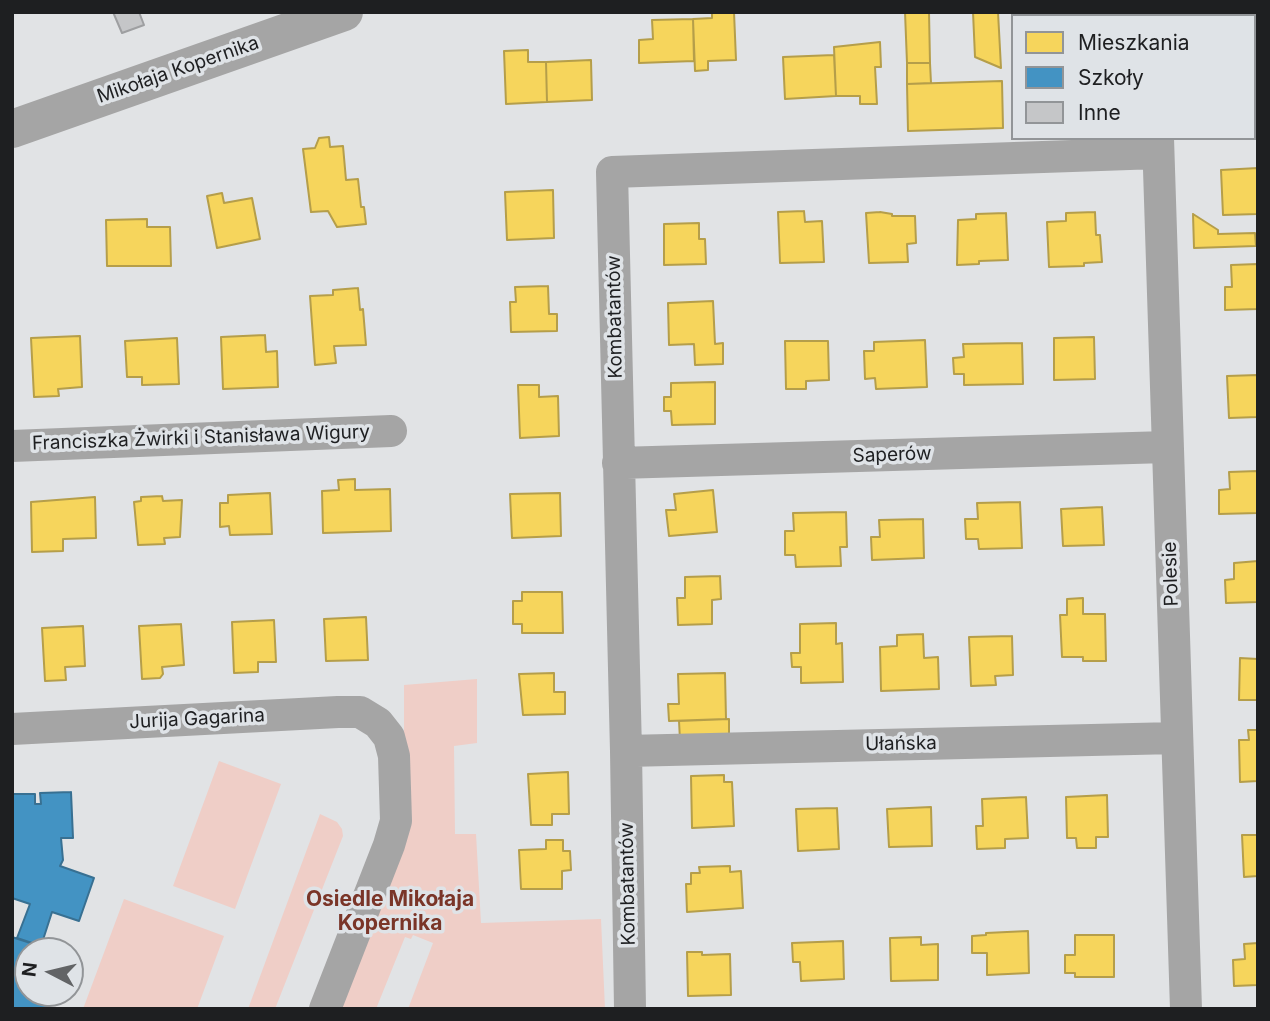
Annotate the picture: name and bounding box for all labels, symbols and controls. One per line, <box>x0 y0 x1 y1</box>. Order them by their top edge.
legend <box>1011 14 1256 140</box>
text: Mieszkania <box>1078 30 1190 55</box>
street label: Mikołaja Kopernika <box>94 32 262 108</box>
text: Szkoły <box>1078 65 1144 90</box>
text: Inne <box>1078 100 1121 125</box>
street label: Kombatantów <box>603 255 627 379</box>
street label: Franciszka Żwirki i Stanisława Wigury <box>32 421 370 455</box>
street label: Saperów <box>852 442 932 468</box>
street label: Polesie <box>1158 541 1184 607</box>
street label: Jurija Gagarina <box>129 704 265 734</box>
street label: Ułańska <box>865 732 937 756</box>
street label: Kombatantów <box>616 822 640 946</box>
district label: Osiedle Mikołaja Kopernika <box>306 887 474 937</box>
north arrow <box>14 937 84 1007</box>
text: N <box>17 961 42 978</box>

